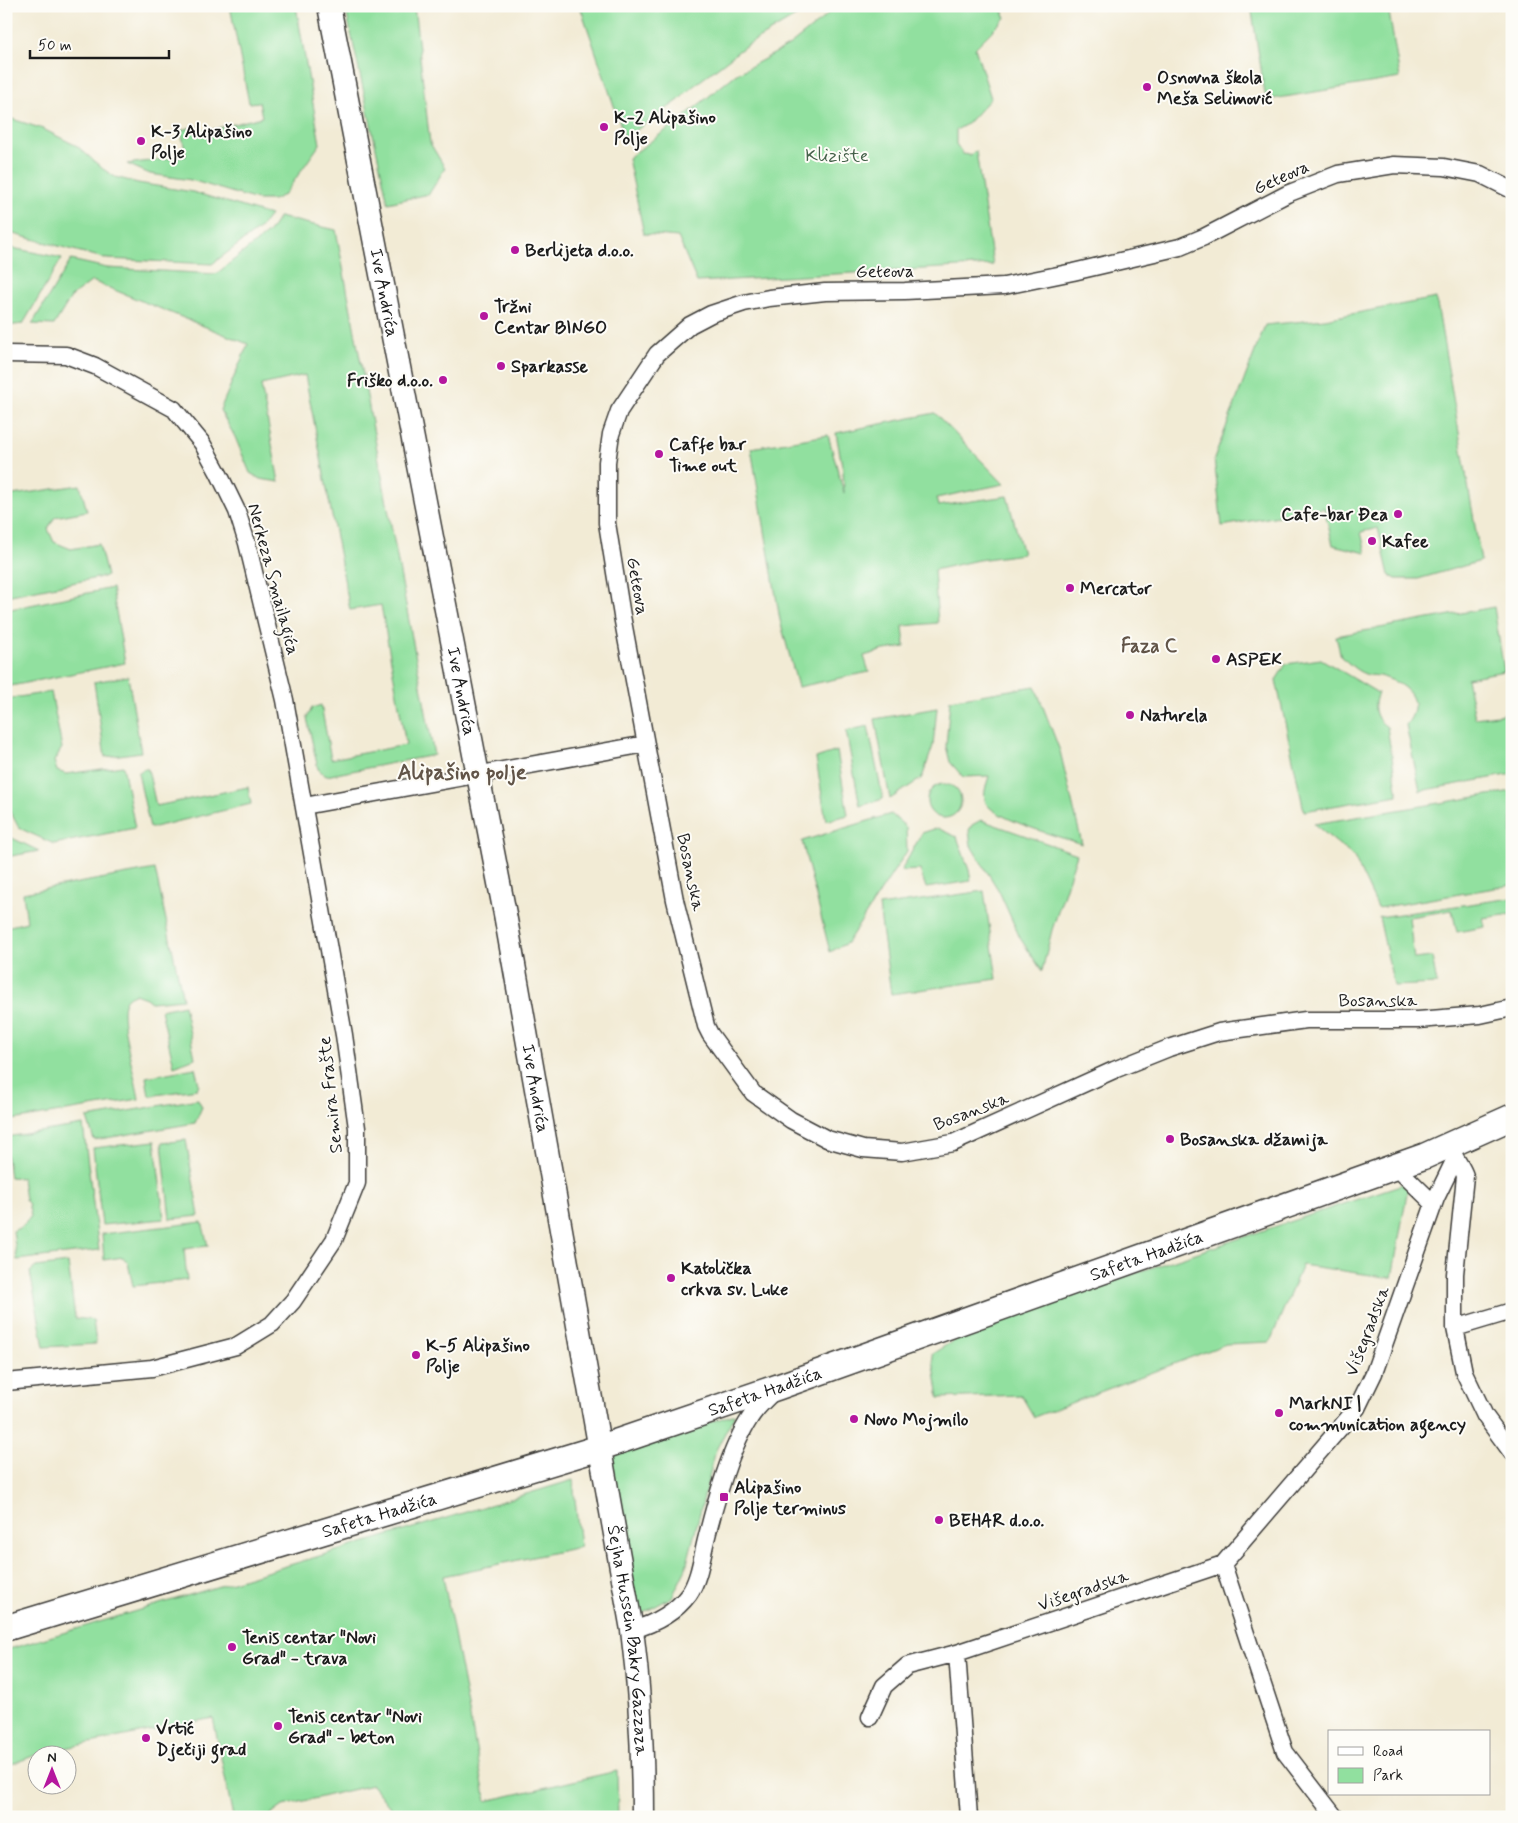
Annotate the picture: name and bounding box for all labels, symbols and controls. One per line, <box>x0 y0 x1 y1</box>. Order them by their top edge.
scale bar <box>30 28 169 60</box>
text: 50 m <box>38 36 72 56</box>
place label: Osnovna škola Meša Selimović <box>1157 66 1273 111</box>
marker: Osnovna škola Meša Selimović <box>1141 81 1153 93</box>
place label: K-2 Alipašino Polje <box>614 106 716 151</box>
place label: K-3 Alipašino Polje <box>151 120 252 165</box>
marker: K-2 Alipašino Polje <box>598 121 610 133</box>
marker: K-3 Alipašino Polje <box>135 135 147 147</box>
park label: Klizište <box>805 144 869 168</box>
street label: Geteova <box>1250 155 1313 201</box>
place label: Berlijeta d.o.o. <box>525 239 634 263</box>
marker: Berlijeta d.o.o. <box>509 244 521 256</box>
street label: Ive Andrića <box>363 247 404 339</box>
street label: Geteova <box>856 259 914 285</box>
place label: Tržni Centar BINGO <box>494 295 607 340</box>
marker: Tržni Centar BINGO <box>478 310 490 322</box>
place label: Sparkasse <box>511 355 589 379</box>
marker: Sparkasse <box>495 360 507 372</box>
place label: Friško d.o.o. <box>347 369 433 393</box>
marker: Friško d.o.o. <box>437 374 449 386</box>
place label: Caffe bar Time out <box>669 433 747 478</box>
marker: Caffe bar Time out <box>653 448 665 460</box>
street label: Nerkeza Smailagića <box>239 501 305 658</box>
place label: Cafe-bar Đea <box>1281 503 1388 527</box>
marker: Cafe-bar Đea <box>1392 508 1404 520</box>
place label: Kafee <box>1382 530 1429 554</box>
marker: Kafee <box>1366 535 1378 547</box>
street label: Geteova <box>620 555 654 617</box>
place label: Mercator <box>1080 577 1152 601</box>
marker: Mercator <box>1064 582 1076 594</box>
district label: Faza C <box>1121 634 1178 659</box>
street label: Ive Andrića <box>441 645 481 738</box>
place label: ASPEK <box>1226 648 1282 672</box>
marker: ASPEK <box>1210 653 1222 665</box>
place label: Naturela <box>1140 704 1208 728</box>
marker: Naturela <box>1124 709 1136 721</box>
district label: Alipašino polje <box>397 759 527 787</box>
street label: Bosanska <box>670 831 710 913</box>
street label: Bosanska <box>1339 989 1418 1013</box>
street label: Semira Frašte <box>313 1035 349 1155</box>
street label: Ive Andrića <box>515 1042 555 1135</box>
street label: Bosanska <box>930 1087 1013 1137</box>
place label: Bosanska džamija <box>1180 1128 1329 1152</box>
marker: Bosanska džamija <box>1164 1133 1176 1145</box>
street label: Safeta Hadžića <box>1087 1225 1207 1288</box>
place label: Katolička crkva sv. Luke <box>681 1257 788 1302</box>
marker: Katolička crkva sv. Luke <box>665 1272 677 1284</box>
street label: Višegradska <box>1340 1283 1396 1380</box>
place label: K-5 Alipašino Polje <box>426 1334 530 1379</box>
marker: K-5 Alipašino Polje <box>410 1349 422 1361</box>
street label: Safeta Hadžića <box>705 1361 825 1423</box>
place label: MarkNI | communication agency <box>1289 1392 1466 1439</box>
marker: MarkNI | communication agency <box>1273 1407 1285 1419</box>
place label: Novo Mojmilo <box>864 1408 969 1432</box>
marker: Novo Mojmilo <box>848 1413 860 1425</box>
place label: Alipašino Polje terminus <box>734 1476 846 1521</box>
street label: Safeta Hadžića <box>319 1487 440 1544</box>
marker: Alipašino Polje terminus <box>718 1491 730 1503</box>
place label: BEHAR d.o.o. <box>949 1509 1045 1533</box>
marker: BEHAR d.o.o. <box>933 1514 945 1526</box>
street label: Šejha Hussein Bakry Gazzaza <box>601 1523 653 1756</box>
street label: Višegradska <box>1035 1564 1132 1618</box>
place label: Tenis centar "Novi Grad" - trava <box>242 1626 376 1671</box>
marker: Tenis centar "Novi Grad" - trava <box>226 1641 238 1653</box>
place label: Tenis centar "Novi Grad" - beton <box>288 1705 422 1750</box>
place label: Vrtić Dječiji grad <box>156 1717 246 1764</box>
marker: Tenis centar "Novi Grad" - beton <box>272 1720 284 1732</box>
legend <box>1328 1730 1490 1796</box>
marker: Vrtić Dječiji grad <box>140 1732 152 1744</box>
text: Road <box>1373 1742 1403 1762</box>
north arrow <box>28 1746 78 1796</box>
text: N <box>47 1749 57 1767</box>
text: Park <box>1373 1766 1403 1786</box>

